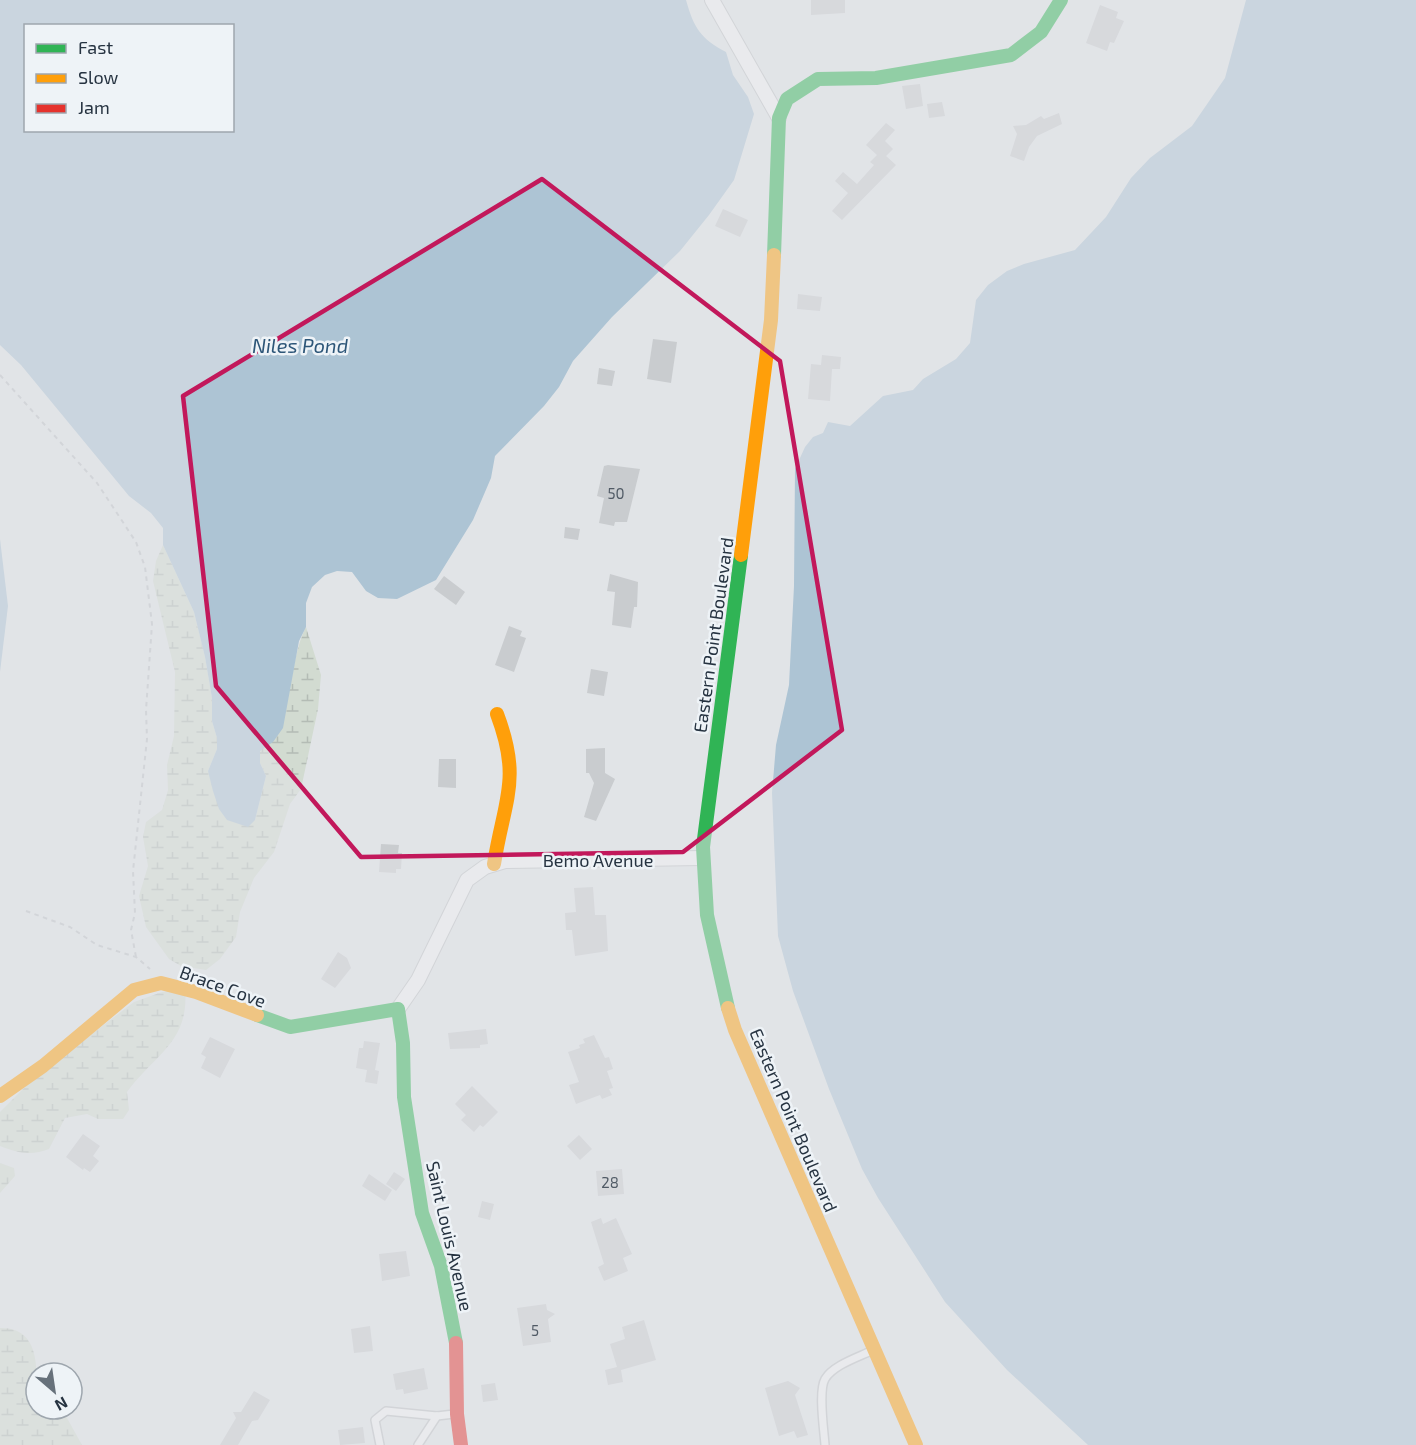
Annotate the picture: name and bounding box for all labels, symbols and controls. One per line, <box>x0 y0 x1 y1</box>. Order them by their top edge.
legend <box>24 24 234 132</box>
text: Fast <box>78 36 113 58</box>
text: Slow <box>78 66 119 88</box>
text: Jam <box>78 96 110 118</box>
water label: Niles Pond <box>252 333 349 357</box>
house number: 50 <box>607 484 625 502</box>
street label: Eastern Point Boulevard <box>688 536 738 734</box>
street label: Bemo Avenue <box>543 849 653 871</box>
street label: Brace Cove <box>177 960 269 1012</box>
street label: Eastern Point Boulevard <box>745 1025 843 1215</box>
street label: Saint Louis Avenue <box>422 1159 478 1313</box>
house number: 28 <box>601 1173 619 1191</box>
house number: 5 <box>531 1321 539 1339</box>
north arrow <box>24 1361 84 1421</box>
text: N <box>52 1393 71 1416</box>

